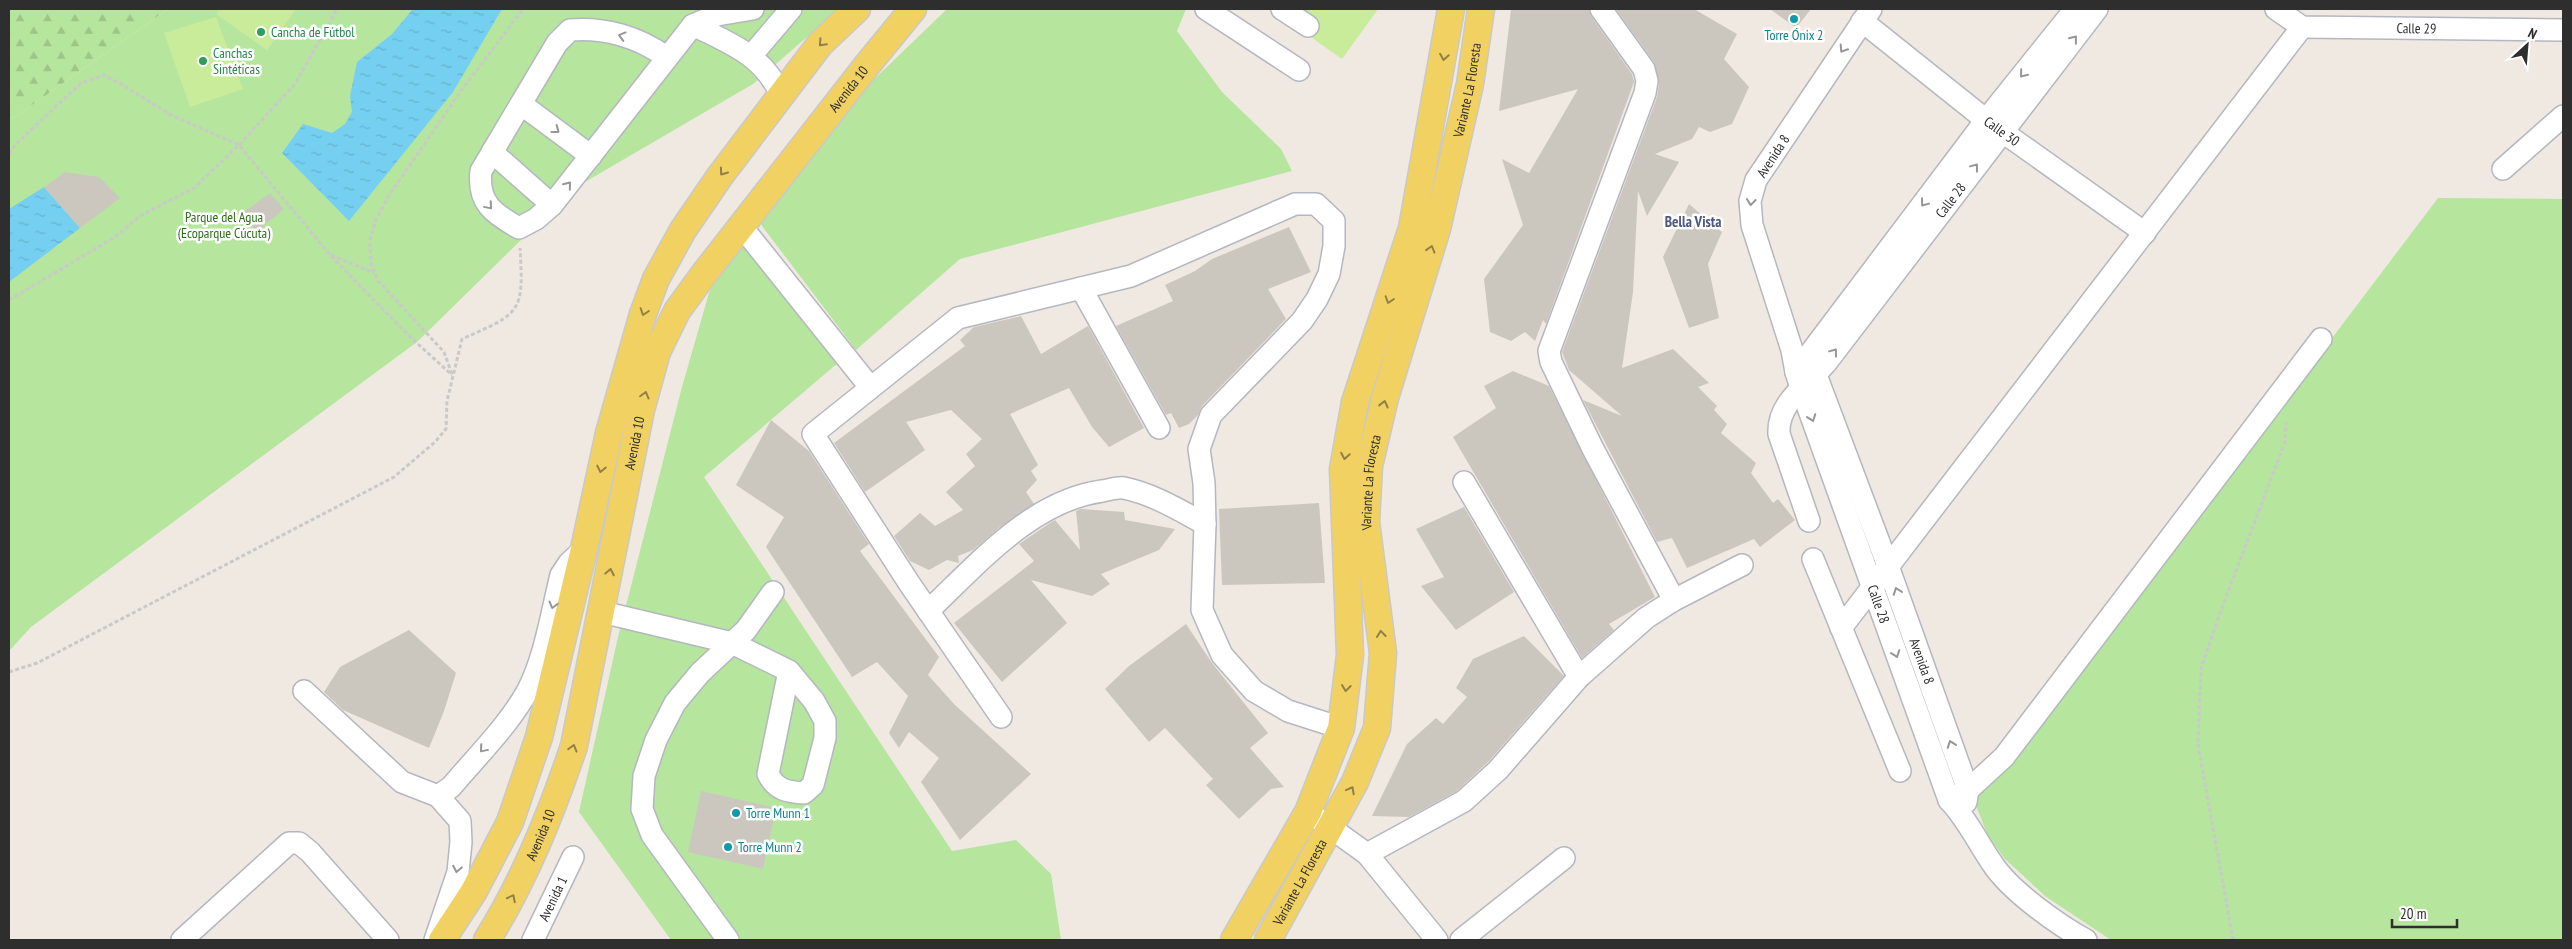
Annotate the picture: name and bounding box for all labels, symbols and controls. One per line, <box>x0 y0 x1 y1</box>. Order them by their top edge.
marker: Torre Ónix 2 <box>1788 13 1800 25</box>
street label: Calle 29 <box>2396 19 2436 38</box>
north arrow <box>2502 20 2552 70</box>
place label: Cancha de Fútbol <box>271 23 355 41</box>
text: N <box>2525 24 2540 43</box>
marker: Cancha de Fútbol <box>255 26 267 38</box>
place label: Torre Ónix 2 <box>1765 26 1823 44</box>
one-way arrow <box>618 31 627 42</box>
one-way arrow <box>2068 35 2077 44</box>
one-way arrow <box>819 37 828 46</box>
street label: Variante La Floresta <box>1449 42 1485 140</box>
place label: Canchas Sintéticas <box>213 44 260 78</box>
one-way arrow <box>1840 44 1850 53</box>
one-way arrow <box>1439 53 1449 61</box>
marker: Canchas Sintéticas <box>197 55 209 67</box>
street label: Avenida 10 <box>825 62 872 116</box>
one-way arrow <box>2020 68 2028 77</box>
street label: Calle 30 <box>1980 112 2023 150</box>
one-way arrow <box>550 124 560 133</box>
street label: Avenida 8 <box>1753 131 1793 181</box>
one-way arrow <box>1969 163 1978 173</box>
one-way arrow <box>720 166 729 176</box>
street label: Calle 28 <box>1931 179 1970 221</box>
one-way arrow <box>562 182 570 191</box>
one-way arrow <box>1921 197 1929 206</box>
one-way arrow <box>1746 198 1757 206</box>
one-way arrow <box>484 200 493 209</box>
park label: Parque del Agua (Ecoparque Cúcuta) <box>178 208 271 242</box>
district label: Bella Vista <box>1665 212 1721 231</box>
one-way arrow <box>1426 245 1436 253</box>
one-way arrow <box>1384 296 1394 304</box>
one-way arrow <box>640 308 650 316</box>
one-way arrow <box>1828 348 1837 358</box>
one-way arrow <box>639 391 650 400</box>
one-way arrow <box>1378 400 1388 408</box>
one-way arrow <box>1806 413 1816 422</box>
street label: Avenida 10 <box>620 415 649 471</box>
street label: Variante La Floresta <box>1357 433 1385 532</box>
one-way arrow <box>1341 452 1351 461</box>
one-way arrow <box>596 465 607 474</box>
one-way arrow <box>604 567 614 576</box>
street label: Calle 28 <box>1863 582 1894 626</box>
one-way arrow <box>1893 588 1903 596</box>
one-way arrow <box>548 601 559 610</box>
one-way arrow <box>1376 629 1387 637</box>
street label: Avenida 8 <box>1906 636 1938 687</box>
one-way arrow <box>1890 649 1900 657</box>
one-way arrow <box>1341 685 1352 693</box>
one-way arrow <box>1947 741 1957 749</box>
one-way arrow <box>479 743 488 752</box>
one-way arrow <box>567 743 578 752</box>
one-way arrow <box>1345 787 1355 796</box>
place label: Torre Munn 1 <box>746 804 810 822</box>
street label: Avenida 10 <box>522 807 559 863</box>
marker: Torre Munn 1 <box>730 807 742 819</box>
street label: Variante La Floresta <box>1268 836 1331 929</box>
place label: Torre Munn 2 <box>738 838 802 856</box>
marker: Torre Munn 2 <box>722 841 734 853</box>
one-way arrow <box>453 865 463 874</box>
street label: Avenida 1 <box>535 873 571 924</box>
one-way arrow <box>506 894 516 903</box>
scale bar <box>2392 896 2457 928</box>
text: 20 m <box>2400 904 2426 923</box>

